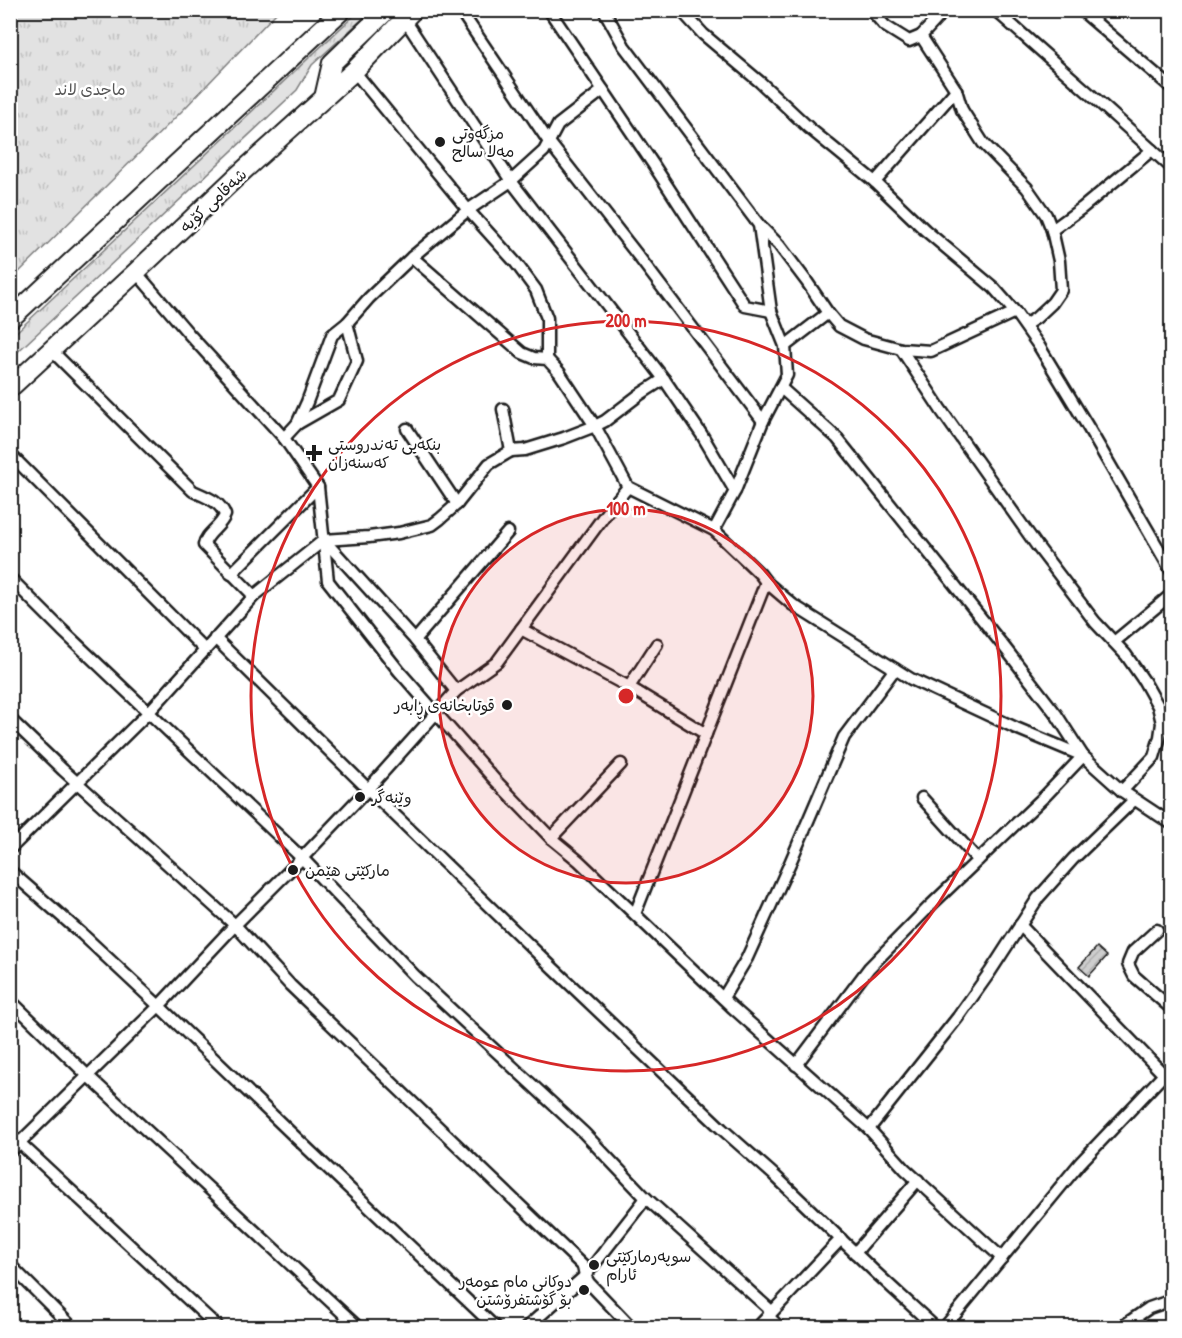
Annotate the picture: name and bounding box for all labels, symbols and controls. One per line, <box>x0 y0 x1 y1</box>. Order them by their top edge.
park label: ماجدی لاند <box>54 78 126 100</box>
place label: مزگەوتی مەلا سالح <box>452 122 514 162</box>
marker: مزگەوتی مەلا سالح <box>433 135 447 149</box>
street label: شەقامی کۆیە <box>175 163 251 237</box>
text: 200 m <box>606 308 646 333</box>
place label: بنکەیی تەندروستی کەسنەزان <box>328 433 441 473</box>
marker: بنکەیی تەندروستی کەسنەزان <box>305 444 323 462</box>
text: 100 m <box>606 496 646 521</box>
centre of rings <box>616 686 636 706</box>
place label: قوتابخانەی ڕابەر <box>393 694 495 720</box>
marker: قوتابخانەی ڕابەر <box>500 698 514 712</box>
place label: وێنەگر <box>370 786 412 808</box>
marker: وێنەگر <box>353 790 367 804</box>
place label: مارکێتی هێمن <box>305 859 390 881</box>
marker: مارکێتی هێمن <box>286 863 300 877</box>
place label: سوپەرمارکێتی ئارام <box>606 1245 691 1287</box>
marker: سوپەرمارکێتی ئارام <box>587 1258 601 1272</box>
place label: دوکانی مام عومەر بۆ گۆشتفرۆشتن <box>457 1270 572 1310</box>
marker: دوکانی مام عومەر بۆ گۆشتفرۆشتن <box>577 1283 591 1297</box>

